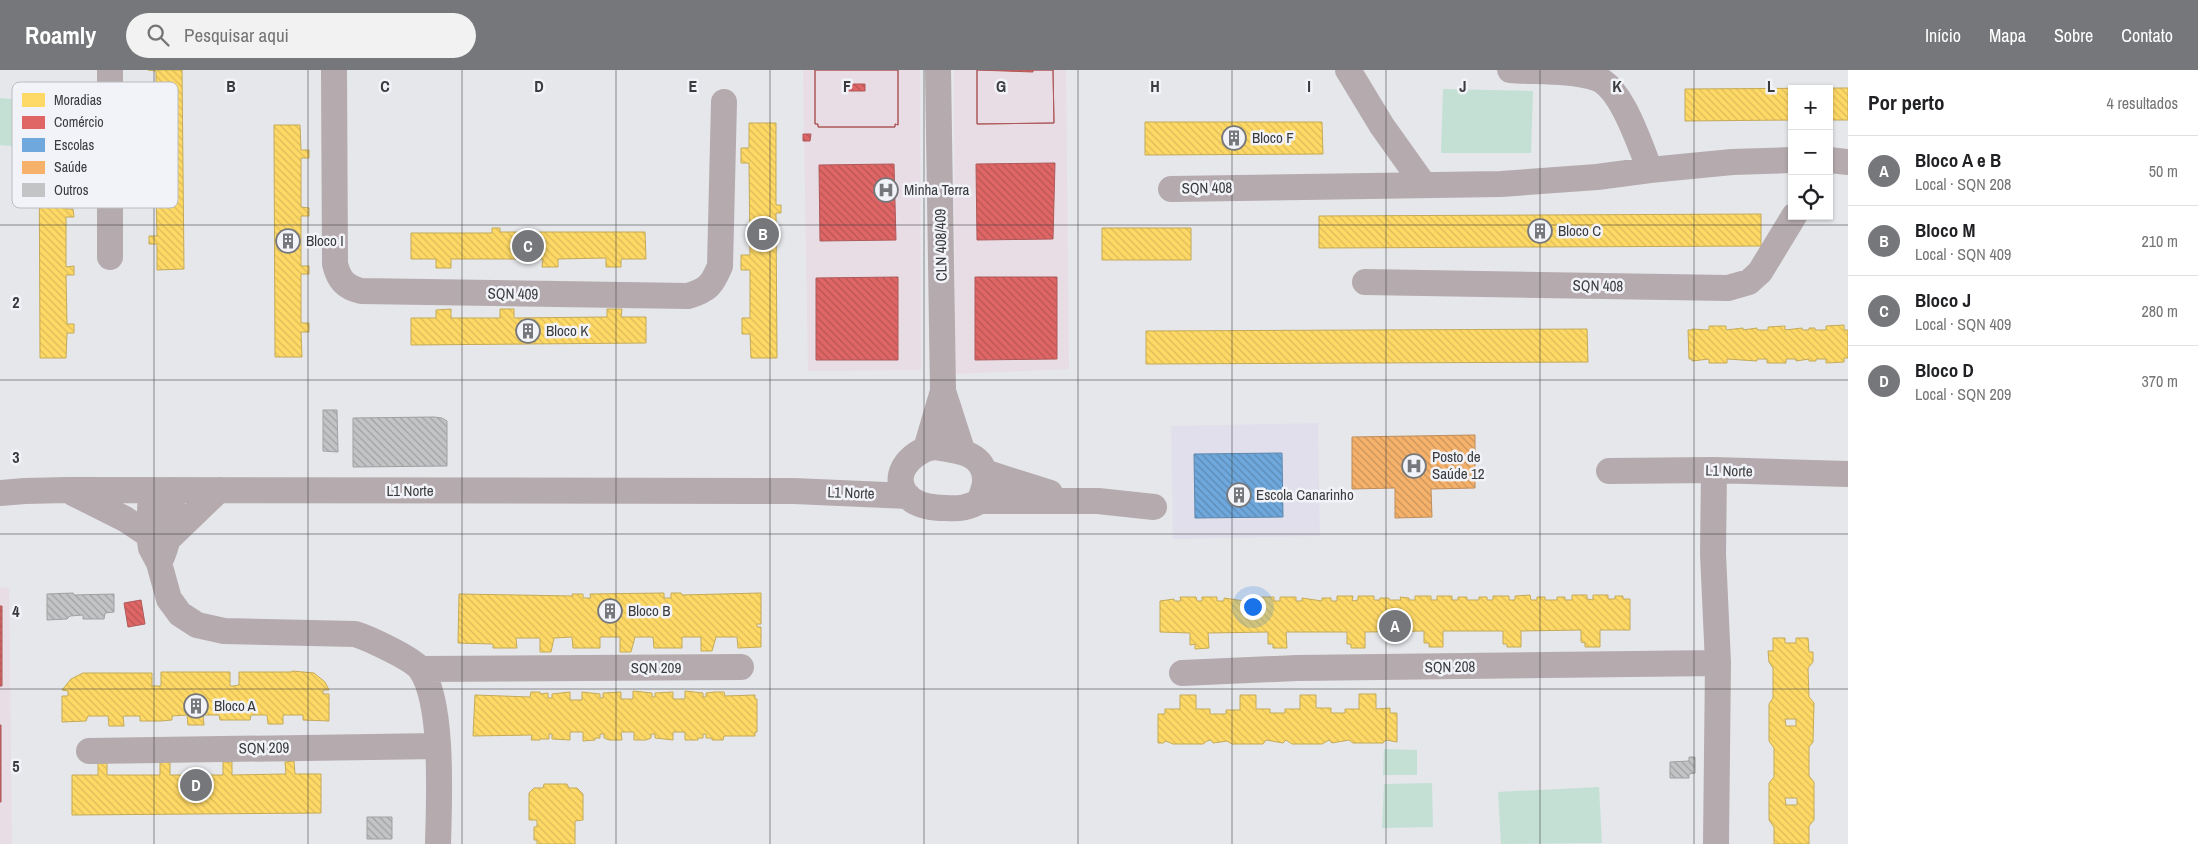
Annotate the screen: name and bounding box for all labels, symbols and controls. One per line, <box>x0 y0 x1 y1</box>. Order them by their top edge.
search box <box>126 13 476 58</box>
text: Roamly <box>25 19 96 51</box>
icon: search <box>144 21 172 49</box>
text: Pesquisar aqui <box>184 22 289 48</box>
text: Início <box>1925 23 1961 48</box>
text: Mapa <box>1989 23 2026 48</box>
text: Sobre <box>2054 23 2093 48</box>
text: Contato <box>2121 23 2173 48</box>
text: B <box>226 75 236 97</box>
text: C <box>380 75 390 97</box>
text: D <box>534 75 544 97</box>
text: E <box>689 75 698 97</box>
text: F <box>843 75 851 97</box>
text: G <box>996 75 1006 97</box>
text: H <box>1150 75 1160 97</box>
text: I <box>1307 75 1311 97</box>
text: J <box>1459 75 1467 97</box>
text: K <box>1612 75 1622 97</box>
text: L <box>1767 75 1775 97</box>
legend <box>12 82 178 208</box>
map controls <box>1788 85 1833 220</box>
button: + <box>1788 85 1833 130</box>
text: Por perto <box>1868 88 1945 117</box>
text: Moradias <box>54 91 102 109</box>
text: 4 resultados <box>2107 92 2178 114</box>
text: Comércio <box>54 113 104 131</box>
building icon: Bloco F <box>1221 125 1247 151</box>
place label: Bloco F <box>1252 127 1294 148</box>
button: − <box>1788 130 1833 175</box>
text: Escolas <box>54 136 94 154</box>
text: Bloco A e B <box>1915 147 2001 173</box>
text: Saúde <box>54 158 87 176</box>
text: A <box>1879 160 1889 182</box>
text: 50 m <box>2149 160 2178 182</box>
text: Local · SQN 208 <box>1915 173 2011 195</box>
button: locate <box>1788 175 1833 220</box>
hospital icon: Minha Terra <box>873 177 899 203</box>
street label: SQN 408 <box>1182 177 1233 198</box>
place label: Minha Terra <box>904 179 970 200</box>
text: Outros <box>54 181 89 199</box>
street label: CLN 408/409 <box>929 208 952 281</box>
pin: B <box>747 215 779 253</box>
text: Bloco M <box>1915 217 1976 243</box>
building icon: Bloco C <box>1527 218 1553 244</box>
place label: Bloco C <box>1558 220 1601 241</box>
pin: C <box>512 227 544 265</box>
building icon: Bloco I <box>275 228 301 254</box>
place label: Bloco I <box>306 230 344 251</box>
text: B <box>1879 230 1889 252</box>
text: 210 m <box>2142 230 2178 252</box>
text: Local · SQN 409 <box>1915 243 2011 265</box>
street label: SQN 408 <box>1573 275 1624 296</box>
street label: SQN 409 <box>488 283 539 304</box>
text: Bloco J <box>1915 287 1971 313</box>
text: 2 <box>12 291 20 313</box>
text: C <box>1879 300 1889 322</box>
text: 280 m <box>2142 300 2178 322</box>
text: Local · SQN 409 <box>1915 313 2011 335</box>
building icon: Bloco K <box>515 318 541 344</box>
place label: Bloco K <box>546 320 589 341</box>
text: Bloco D <box>1915 357 1974 383</box>
text: D <box>1879 370 1889 392</box>
text: 370 m <box>2142 370 2178 392</box>
text: Local · SQN 209 <box>1915 383 2011 405</box>
text: 3 <box>12 446 20 468</box>
place label: Posto de Saúde 12 <box>1432 446 1485 484</box>
hospital icon: Posto de Saúde 12 <box>1401 453 1427 479</box>
street label: L1 Norte <box>1705 460 1753 481</box>
street label: L1 Norte <box>386 480 434 501</box>
street label: L1 Norte <box>827 481 875 504</box>
building icon: Escola Canarinho <box>1226 482 1252 508</box>
place label: Escola Canarinho <box>1256 484 1354 505</box>
your location <box>1240 594 1266 620</box>
building icon: Bloco B <box>597 598 623 624</box>
text: 4 <box>12 600 20 622</box>
place label: Bloco B <box>628 600 670 621</box>
pin: A <box>1379 607 1411 645</box>
street label: SQN 208 <box>1425 656 1476 677</box>
street label: SQN 209 <box>631 657 681 678</box>
building icon: Bloco A <box>183 693 209 719</box>
place label: Bloco A <box>214 695 257 716</box>
street label: SQN 209 <box>239 737 290 758</box>
text: 5 <box>12 755 20 777</box>
pin: D <box>180 766 212 804</box>

